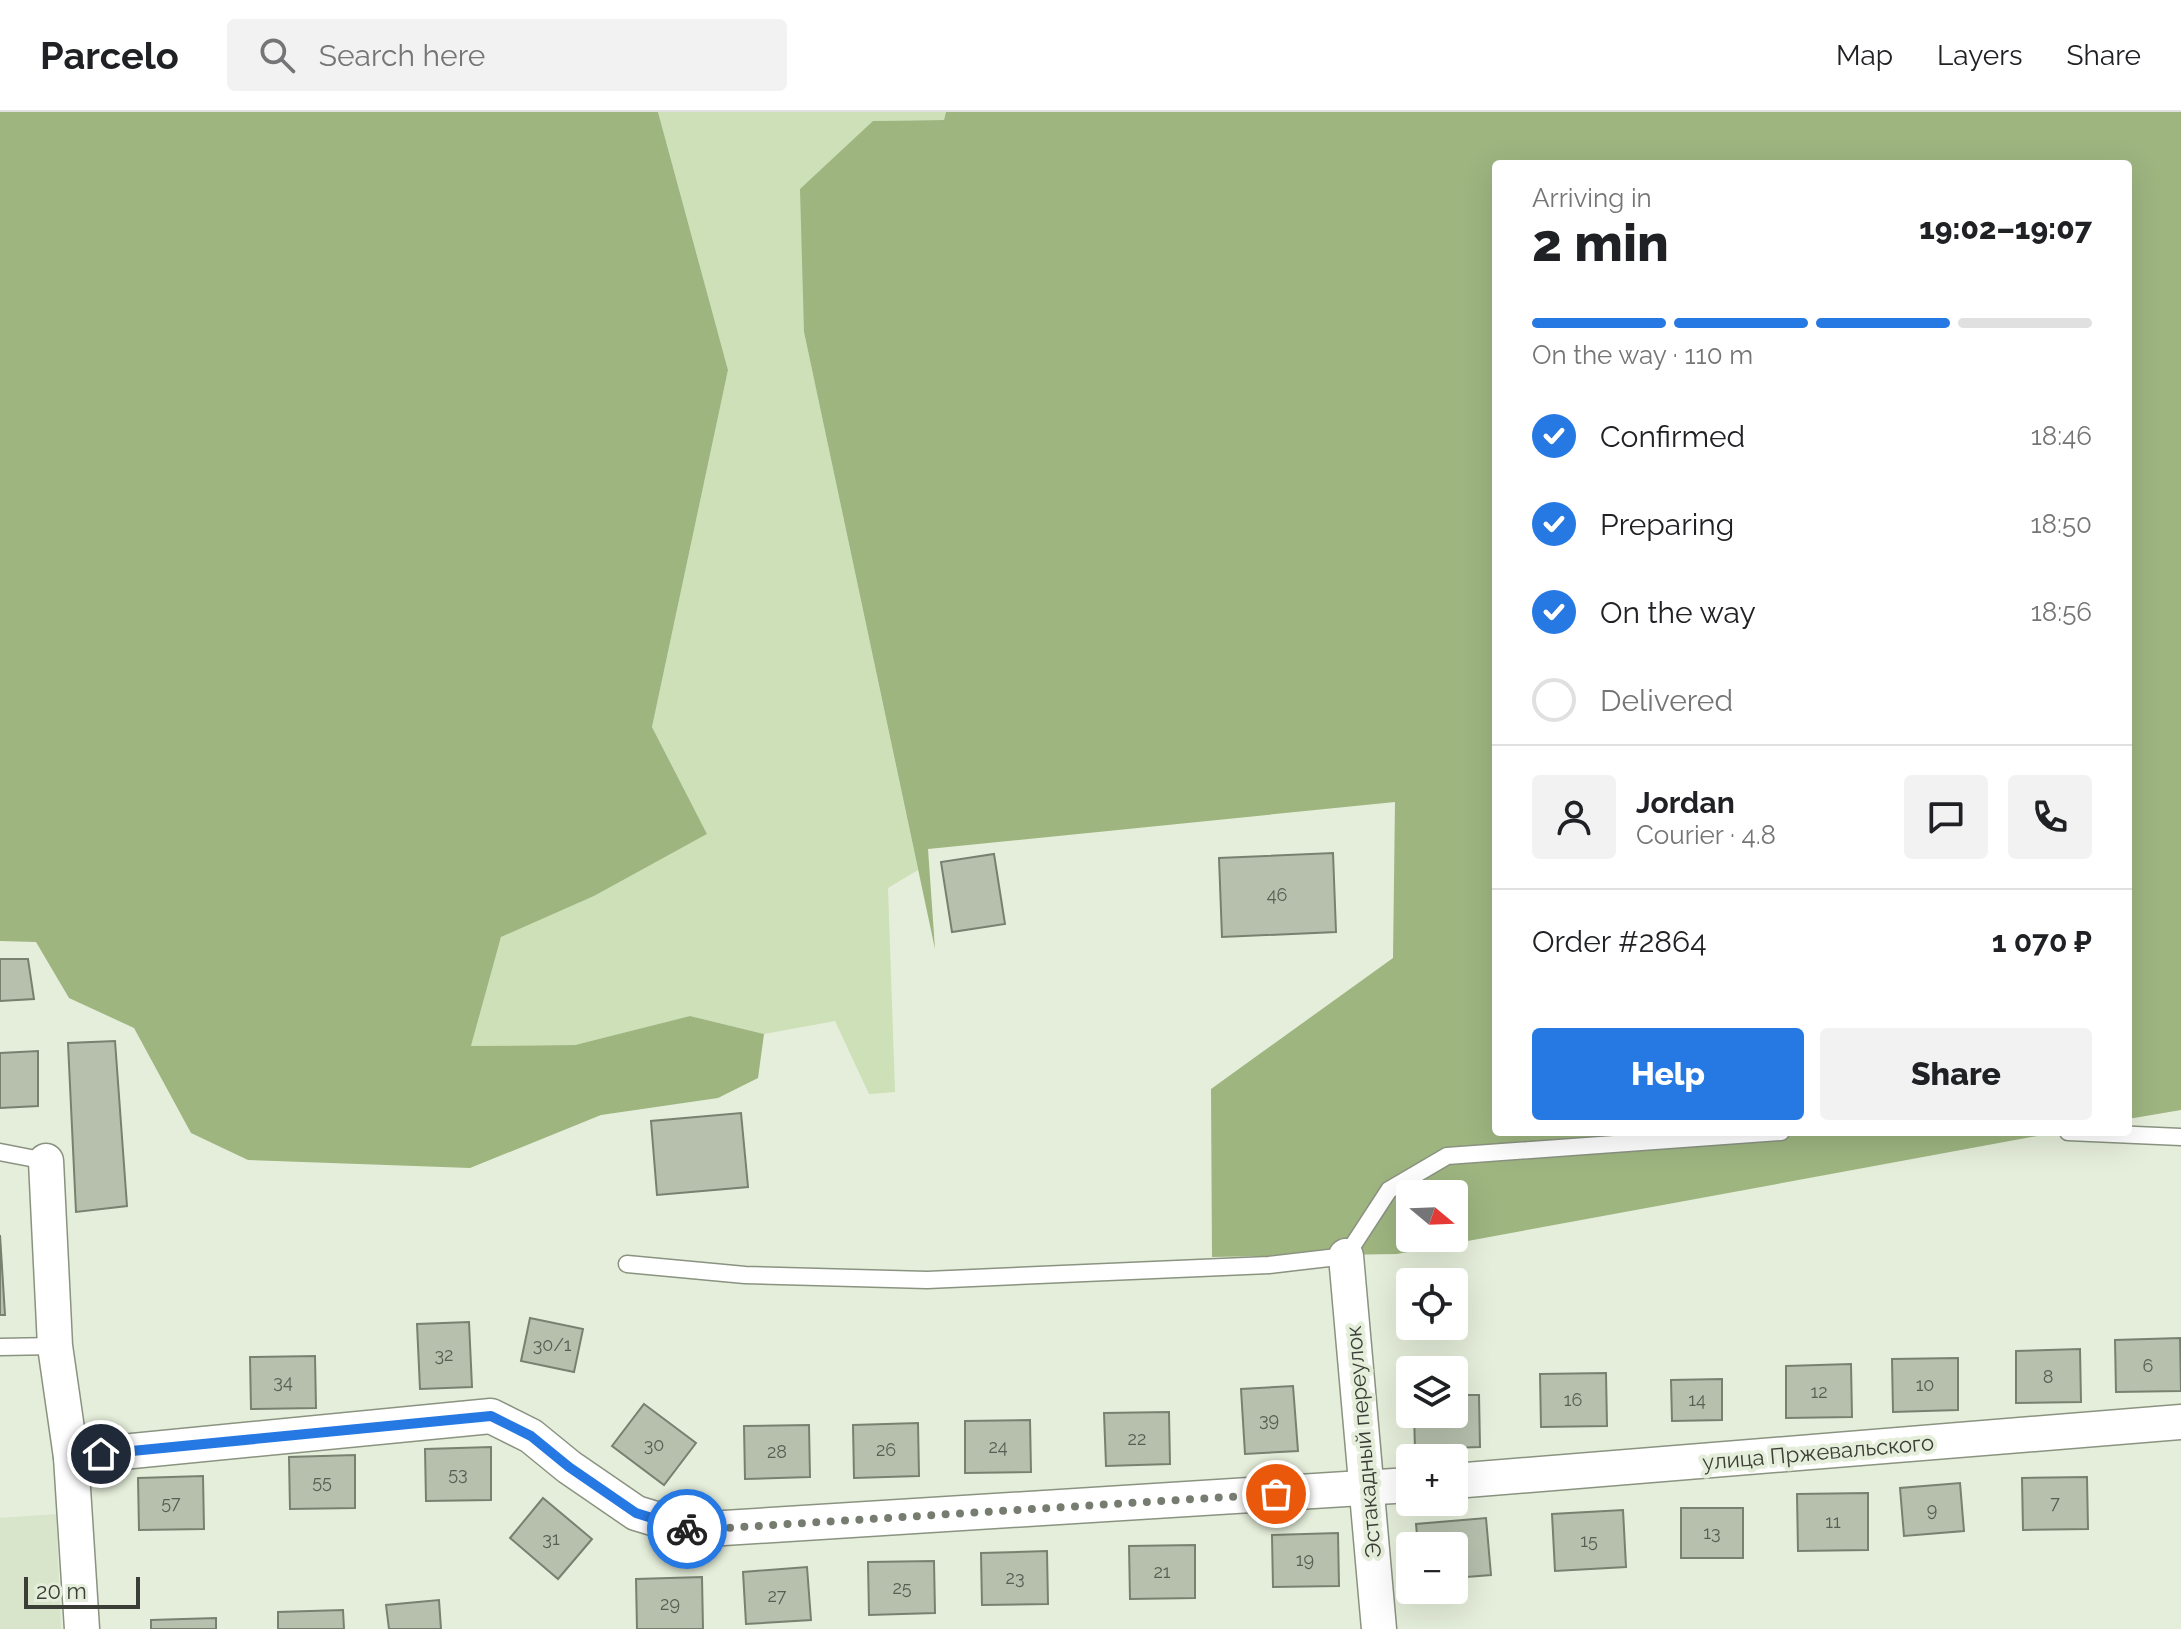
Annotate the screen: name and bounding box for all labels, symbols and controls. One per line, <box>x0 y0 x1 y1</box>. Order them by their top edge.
search box <box>227 19 787 91</box>
text: Parcelo <box>40 33 179 78</box>
icon: search <box>255 33 299 77</box>
text: Search here <box>319 38 485 73</box>
text: Map <box>1836 39 1893 72</box>
text: Layers <box>1937 39 2023 72</box>
text: Share <box>2067 39 2141 72</box>
text: Arriving in <box>1532 183 1652 213</box>
text: 19:02–19:07 <box>1919 211 2092 246</box>
text: 2 min <box>1532 212 1669 273</box>
text: On the way · 110 m <box>1532 340 1753 370</box>
icon: check <box>1532 414 1576 458</box>
text: Confirmed <box>1600 419 1745 454</box>
text: 18:46 <box>2031 421 2092 451</box>
icon: check <box>1532 502 1576 546</box>
text: Preparing <box>1600 507 1734 542</box>
text: 18:50 <box>2030 509 2092 539</box>
icon: check <box>1532 590 1576 634</box>
text: On the way <box>1600 595 1756 630</box>
text: 18:56 <box>2031 597 2092 627</box>
text: Delivered <box>1600 683 1733 718</box>
button: person <box>1532 775 1616 859</box>
button: chat <box>1904 775 1988 859</box>
button: phone <box>2008 775 2092 859</box>
text: Jordan <box>1636 785 1735 820</box>
text: Courier · 4.8 <box>1636 820 1776 850</box>
house number: 46 <box>1267 884 1287 905</box>
text: Order #2864 <box>1532 924 1707 959</box>
text: 1 070 ₽ <box>1992 924 2092 959</box>
button: Help <box>1532 1028 1804 1120</box>
button: Share <box>1820 1028 2092 1120</box>
north arrow <box>1396 1180 1468 1252</box>
map controls <box>1396 1180 1468 1604</box>
button: locate <box>1396 1268 1468 1340</box>
street label: Эстакадный переулок <box>1340 1325 1386 1559</box>
house number: 30/1 <box>533 1334 572 1355</box>
house number: 32 <box>435 1344 454 1365</box>
house number: 6 <box>2143 1355 2154 1376</box>
button: layers <box>1396 1356 1468 1428</box>
house number: 8 <box>2043 1366 2053 1387</box>
house number: 34 <box>273 1371 293 1392</box>
house number: 10 <box>1916 1374 1934 1395</box>
house number: 12 <box>1810 1381 1828 1402</box>
house number: 16 <box>1564 1389 1582 1410</box>
house number: 14 <box>1688 1389 1706 1410</box>
house number: 39 <box>1259 1409 1279 1430</box>
pin <box>67 1420 135 1488</box>
house number: 22 <box>1128 1428 1146 1449</box>
street label: улица Пржевальского <box>1701 1429 1935 1475</box>
icon: home <box>79 1432 123 1476</box>
house number: 30 <box>644 1434 664 1455</box>
house number: 24 <box>988 1436 1008 1457</box>
house number: 26 <box>876 1439 896 1460</box>
house number: 28 <box>767 1441 787 1462</box>
button: + <box>1396 1444 1468 1516</box>
pin <box>1242 1460 1310 1528</box>
house number: 53 <box>448 1463 468 1484</box>
house number: 55 <box>312 1471 332 1492</box>
icon: bag <box>1254 1472 1298 1516</box>
courier <box>647 1489 727 1569</box>
house number: 57 <box>161 1492 181 1513</box>
house number: 7 <box>2050 1492 2060 1513</box>
house number: 9 <box>1927 1499 1937 1520</box>
icon: bike <box>665 1507 709 1551</box>
house number: 11 <box>1825 1511 1841 1532</box>
house number: 13 <box>1703 1522 1721 1543</box>
house number: 31 <box>542 1528 560 1549</box>
house number: 15 <box>1580 1530 1598 1551</box>
button: − <box>1396 1532 1468 1604</box>
house number: 19 <box>1296 1549 1314 1570</box>
house number: 21 <box>1153 1561 1171 1582</box>
house number: 23 <box>1006 1567 1025 1588</box>
scale bar <box>24 1573 140 1609</box>
house number: 25 <box>892 1577 912 1598</box>
text: 20 m <box>36 1578 87 1604</box>
house number: 27 <box>767 1585 787 1606</box>
house number: 29 <box>660 1593 680 1614</box>

